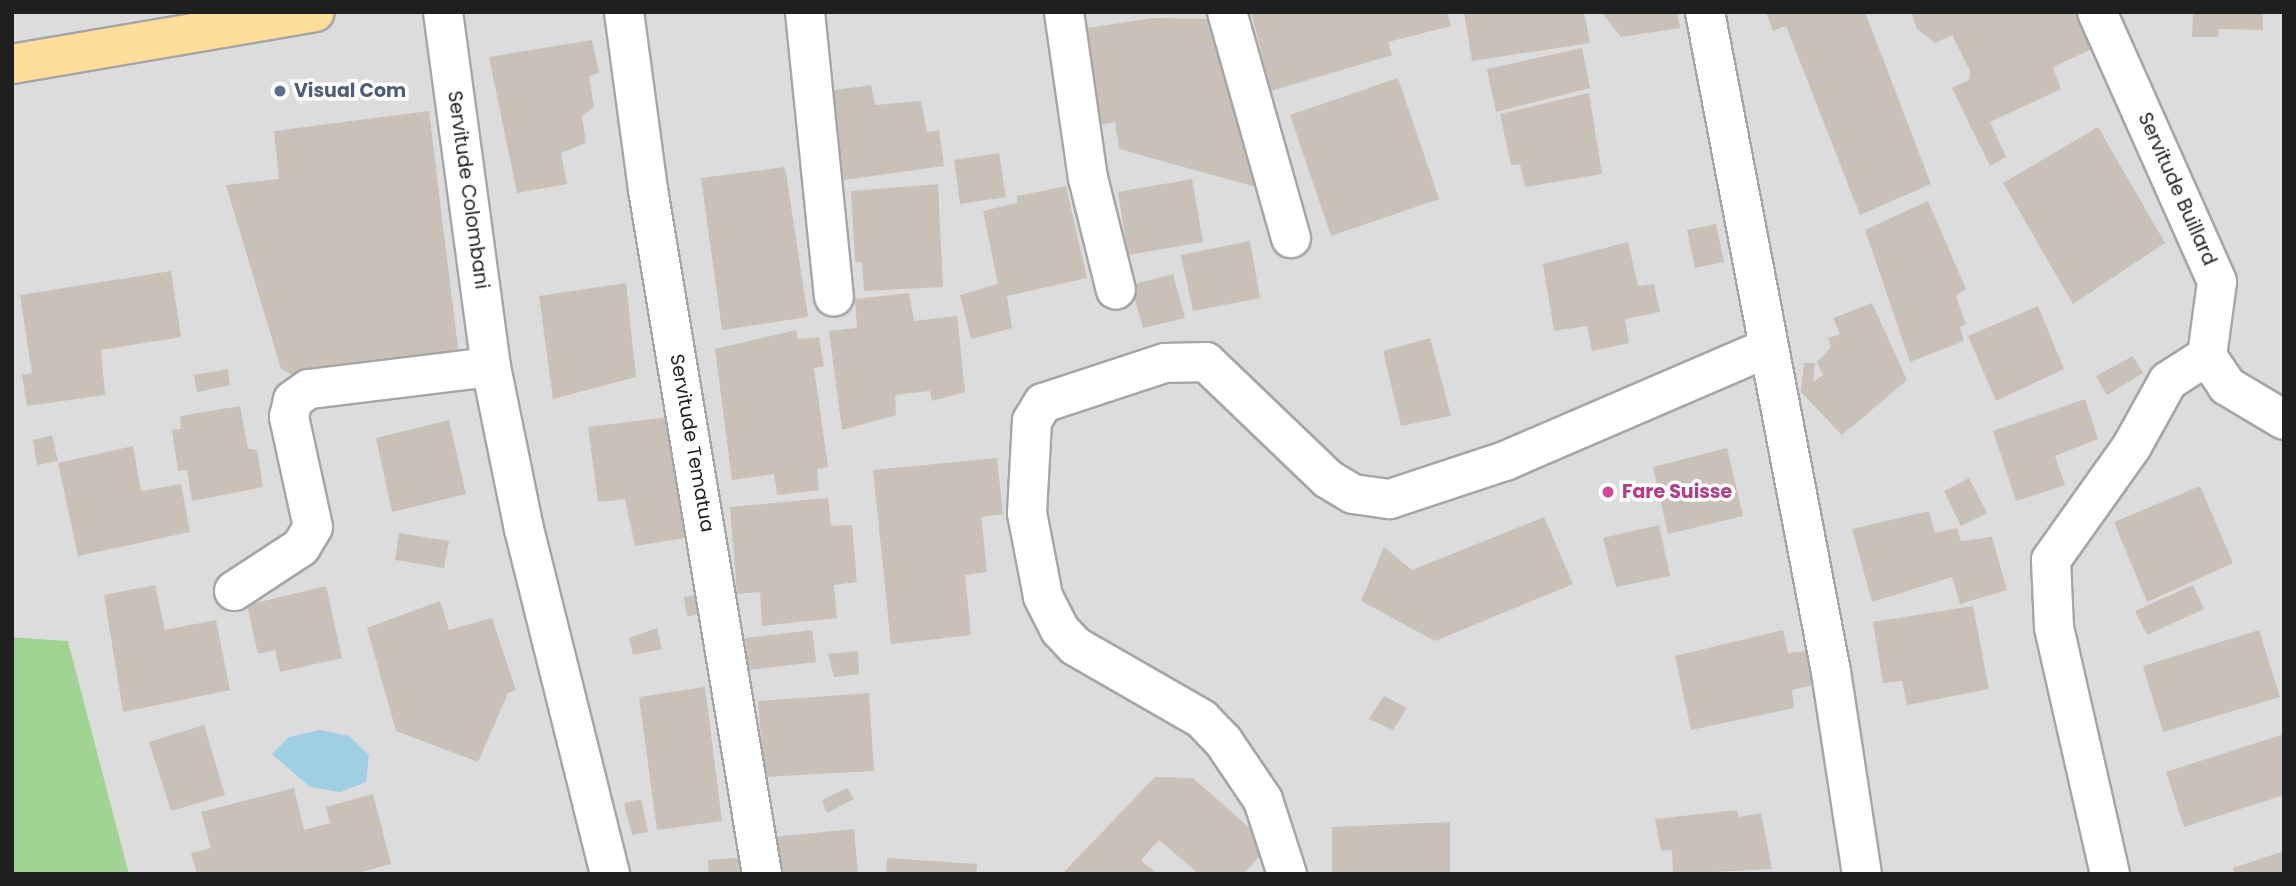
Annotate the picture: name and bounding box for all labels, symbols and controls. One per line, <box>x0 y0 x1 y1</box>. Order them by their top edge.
place label: Visual Com <box>294 80 406 102</box>
marker: Visual Com <box>272 83 288 99</box>
street label: Servitude Colombani <box>443 89 493 291</box>
street label: Servitude Buillard <box>2133 109 2221 269</box>
street label: Servitude Tematua <box>665 352 719 534</box>
place label: Fare Suisse <box>1622 481 1732 503</box>
marker: Fare Suisse <box>1600 484 1616 500</box>

